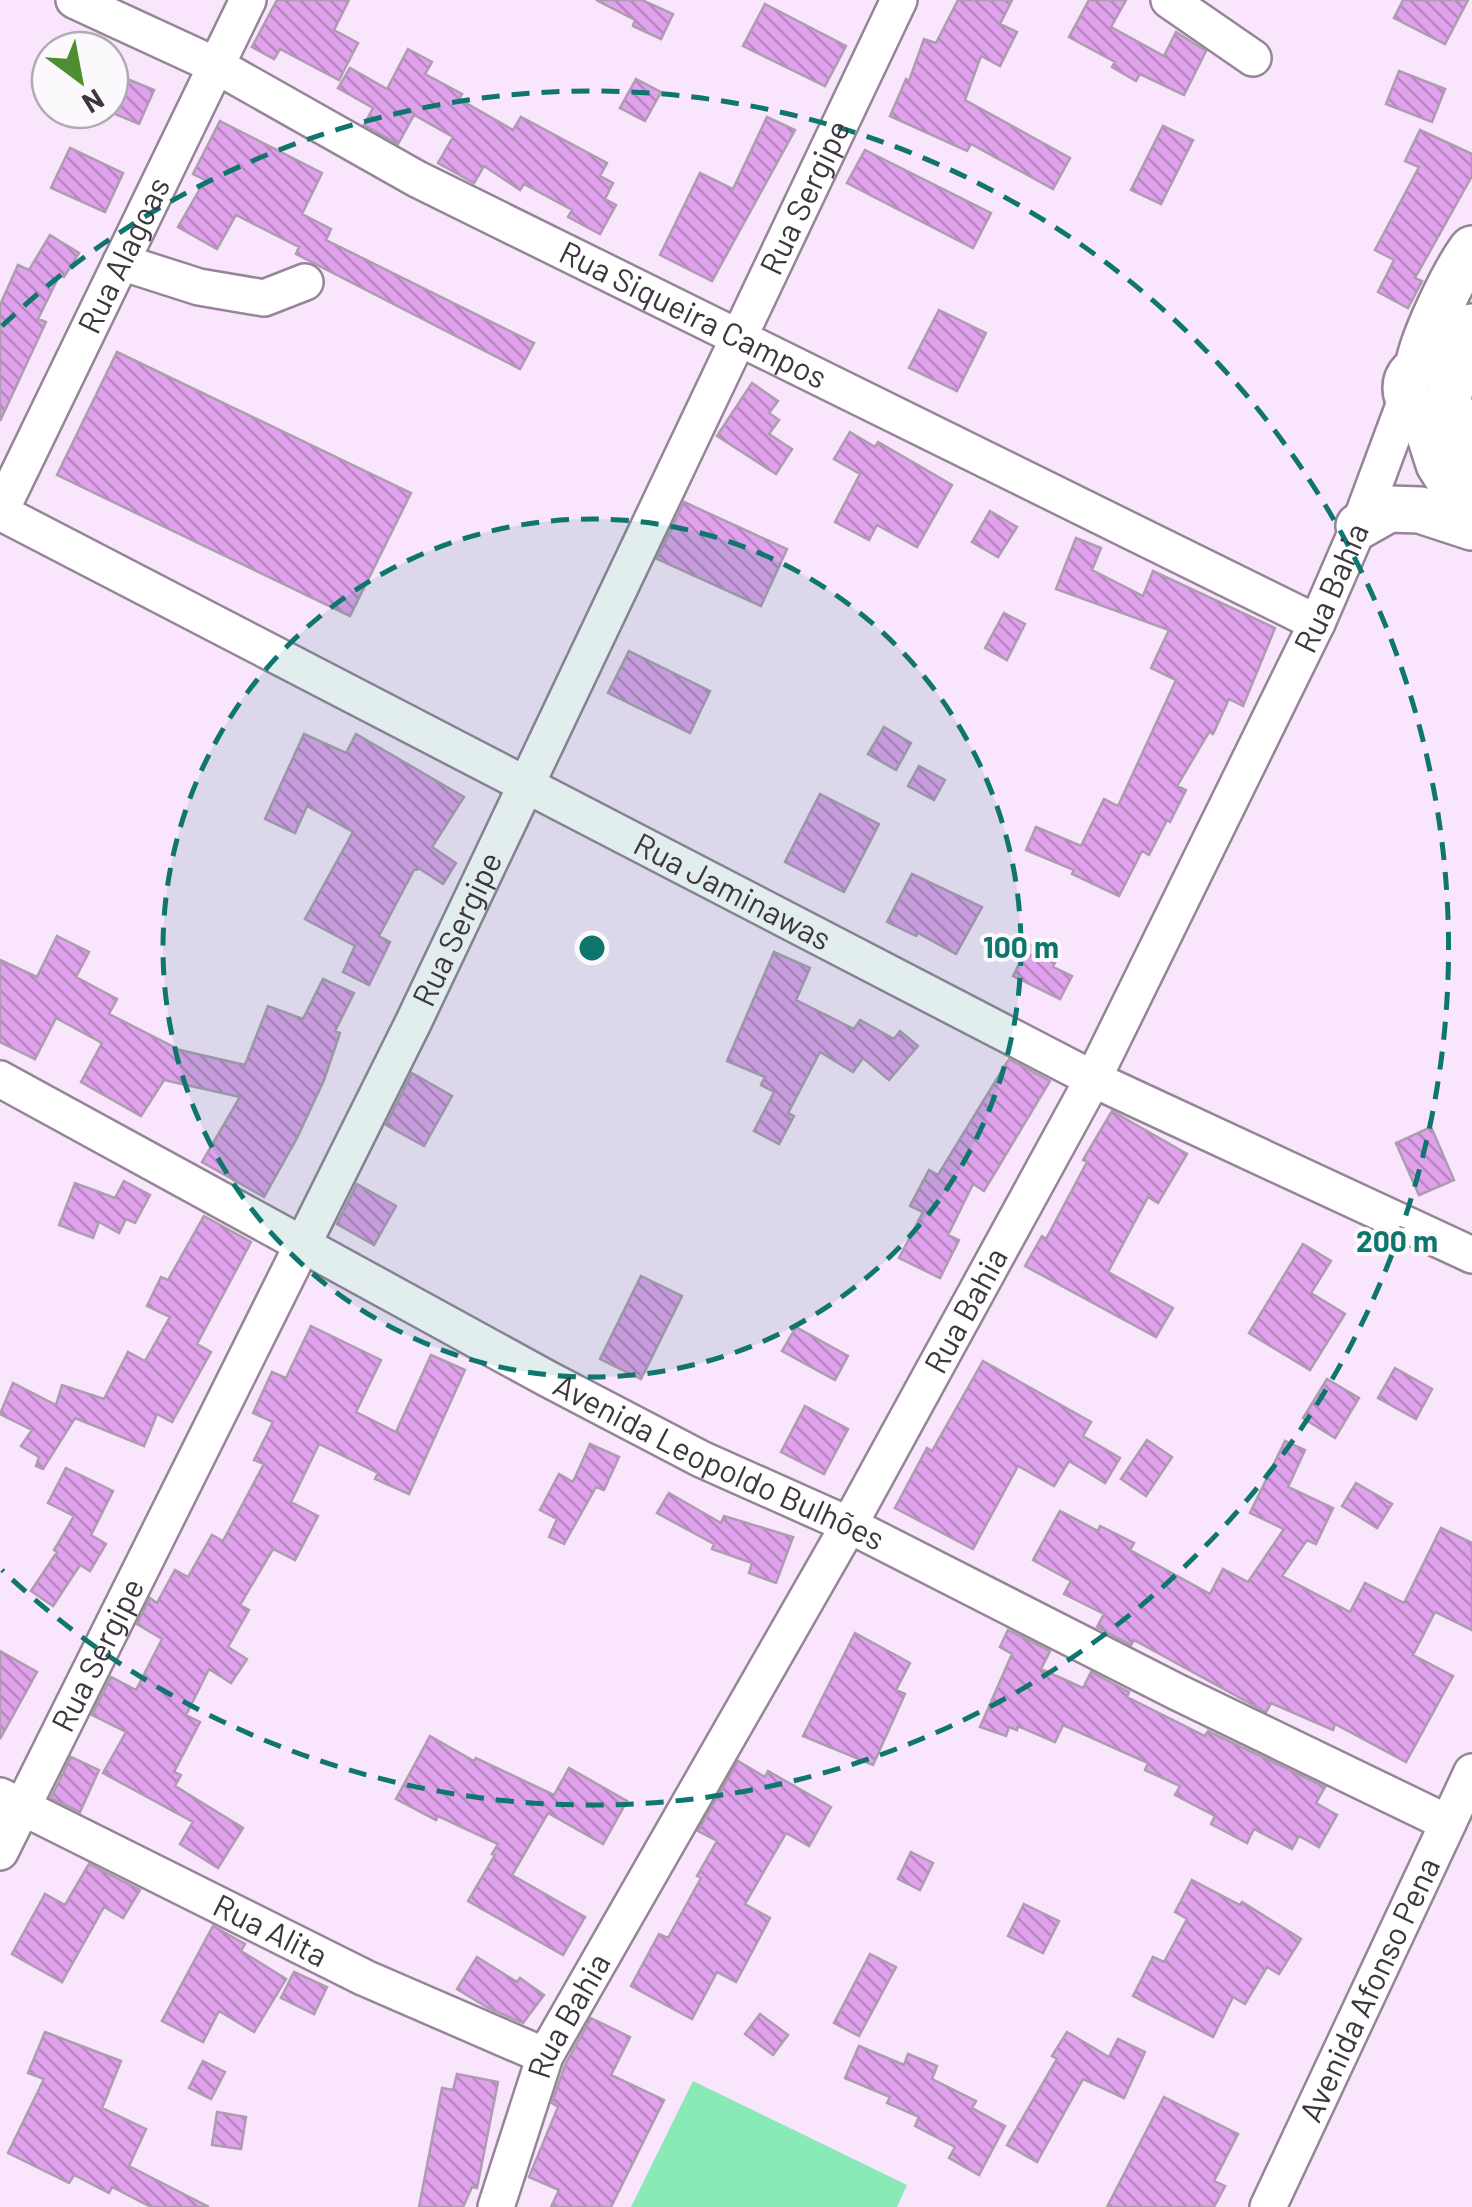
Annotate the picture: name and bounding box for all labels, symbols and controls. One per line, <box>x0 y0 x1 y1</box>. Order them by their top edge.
north arrow <box>30 30 130 130</box>
text: N <box>77 83 111 121</box>
street label: Rua Sergipe <box>750 113 856 280</box>
street label: Rua Alagoas <box>68 170 176 339</box>
street label: Rua Siqueira Campos <box>554 231 834 395</box>
street label: Rua Bahia <box>1285 517 1375 658</box>
street label: Rua Jaminawas <box>628 823 838 957</box>
street label: Rua Sergipe <box>403 845 509 1012</box>
text: 100 m <box>983 928 1059 964</box>
centre of rings <box>574 930 610 966</box>
text: 200 m <box>1356 1222 1438 1258</box>
street label: Rua Bahia <box>915 1240 1014 1379</box>
street label: Avenida Leopoldo Bulhões <box>548 1364 891 1557</box>
street label: Rua Sergipe <box>42 1571 150 1737</box>
street label: Avenida Afonso Pena <box>1290 1850 1446 2127</box>
street label: Rua Alita <box>208 1885 334 1973</box>
street label: Rua Bahia <box>518 1946 617 2083</box>

